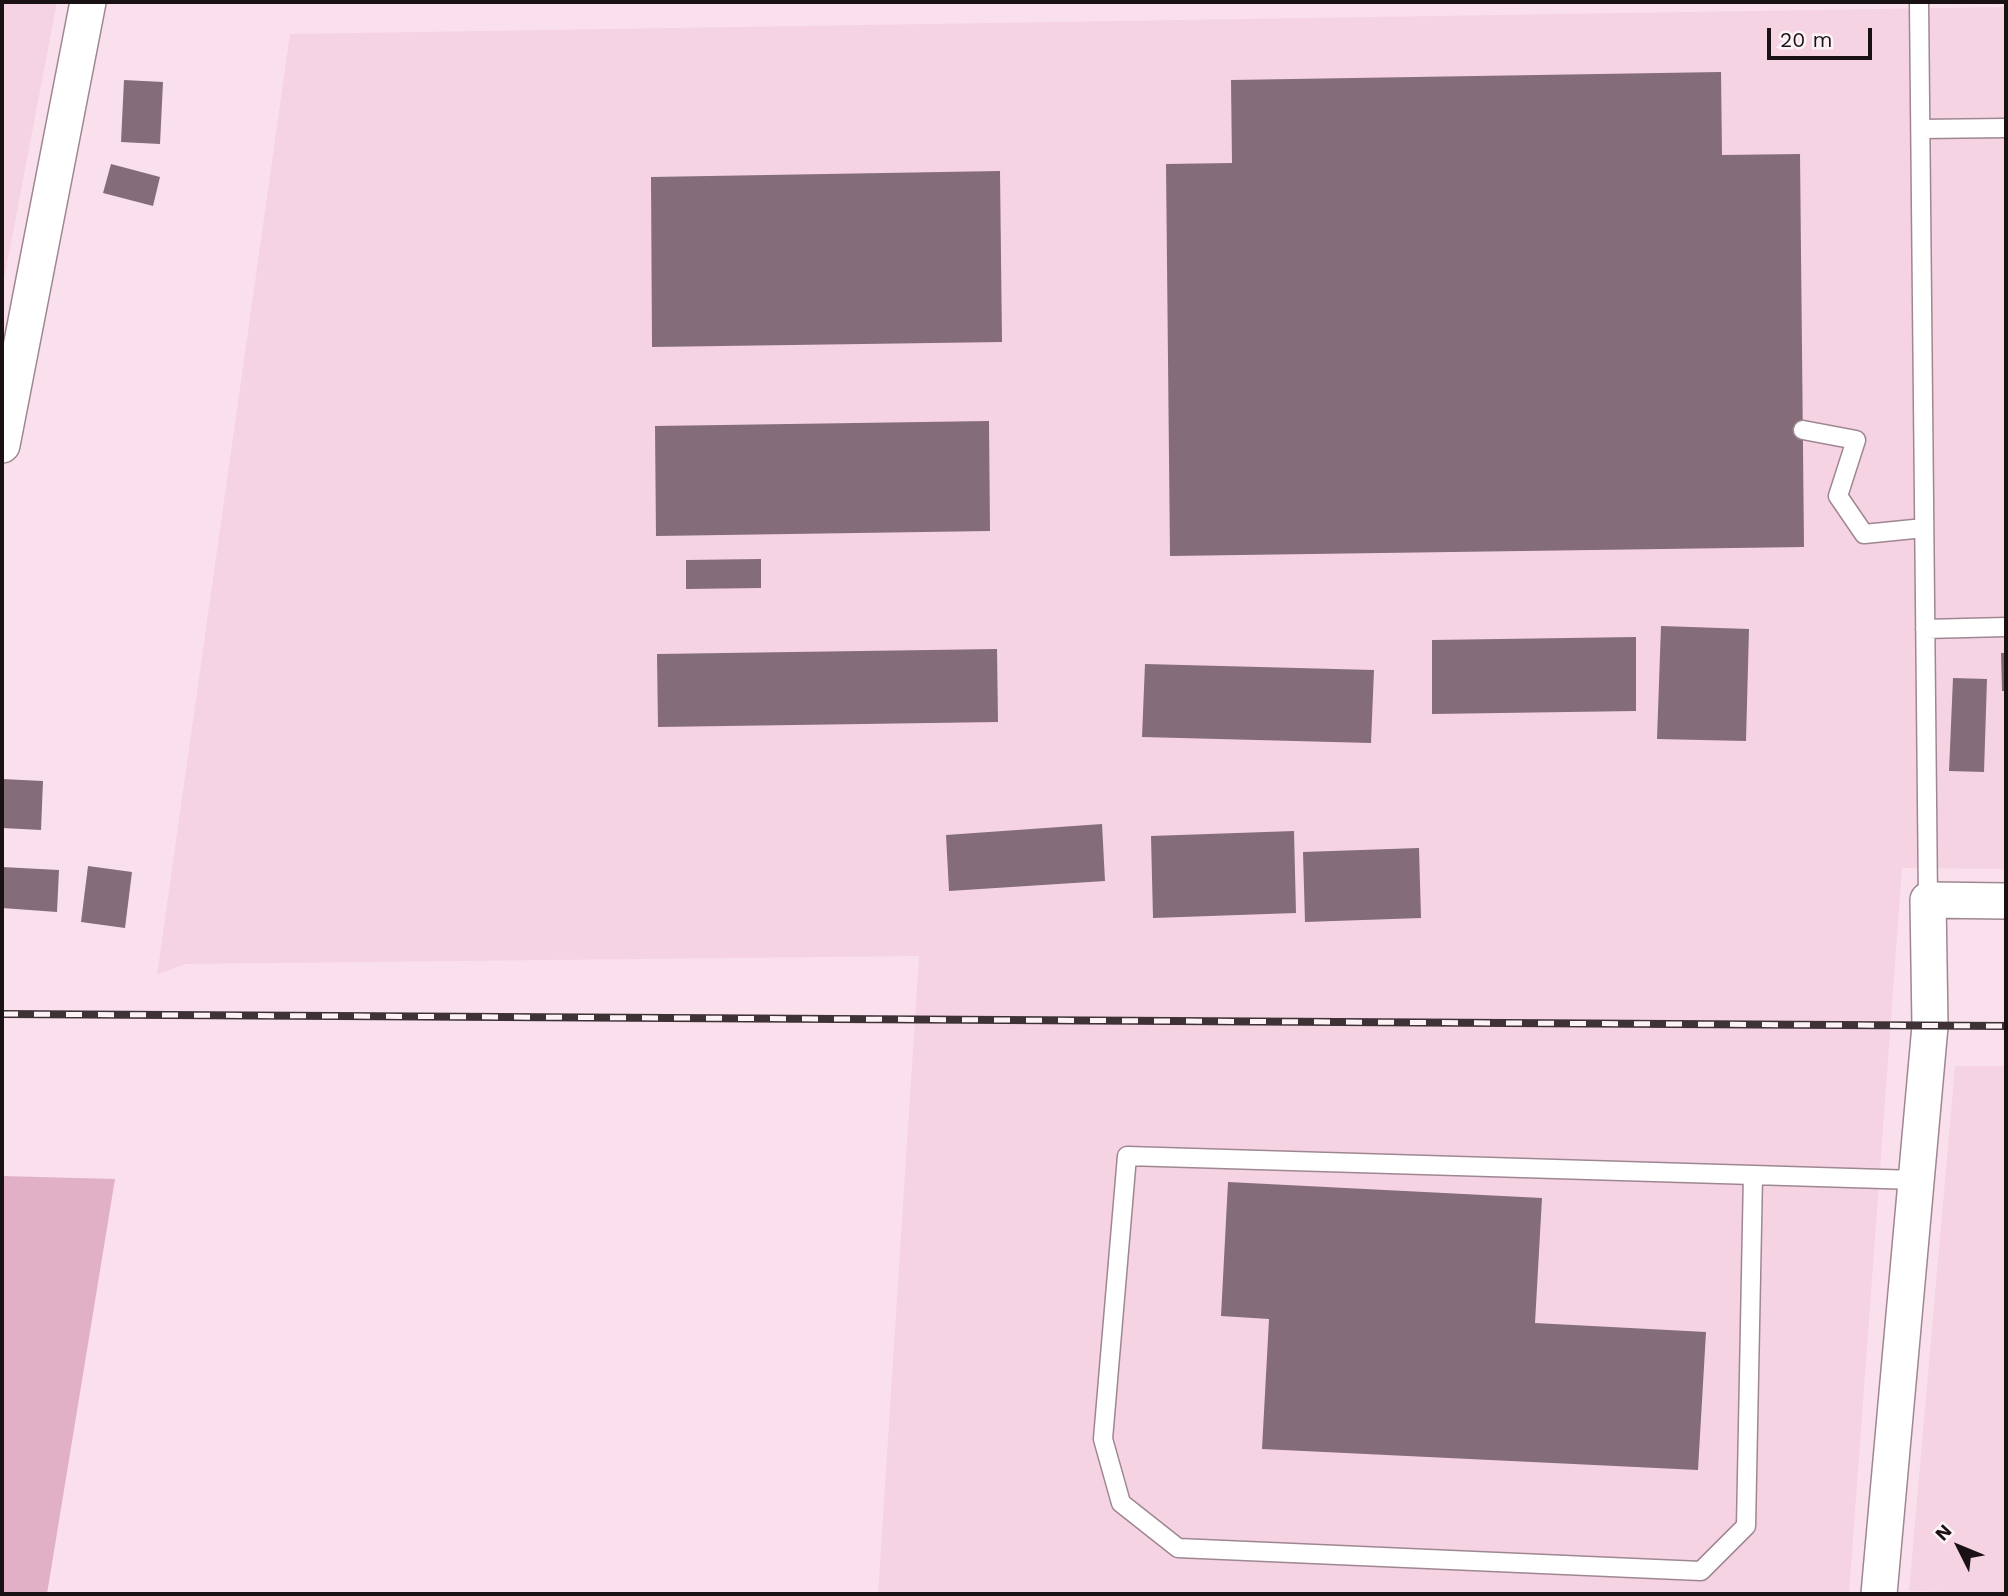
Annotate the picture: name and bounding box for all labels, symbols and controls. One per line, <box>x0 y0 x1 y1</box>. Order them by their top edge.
scale bar <box>1770 14 1875 58</box>
text: 20 m <box>1780 27 1832 52</box>
north arrow <box>1924 1512 1994 1582</box>
text: N <box>1930 1519 1956 1545</box>

